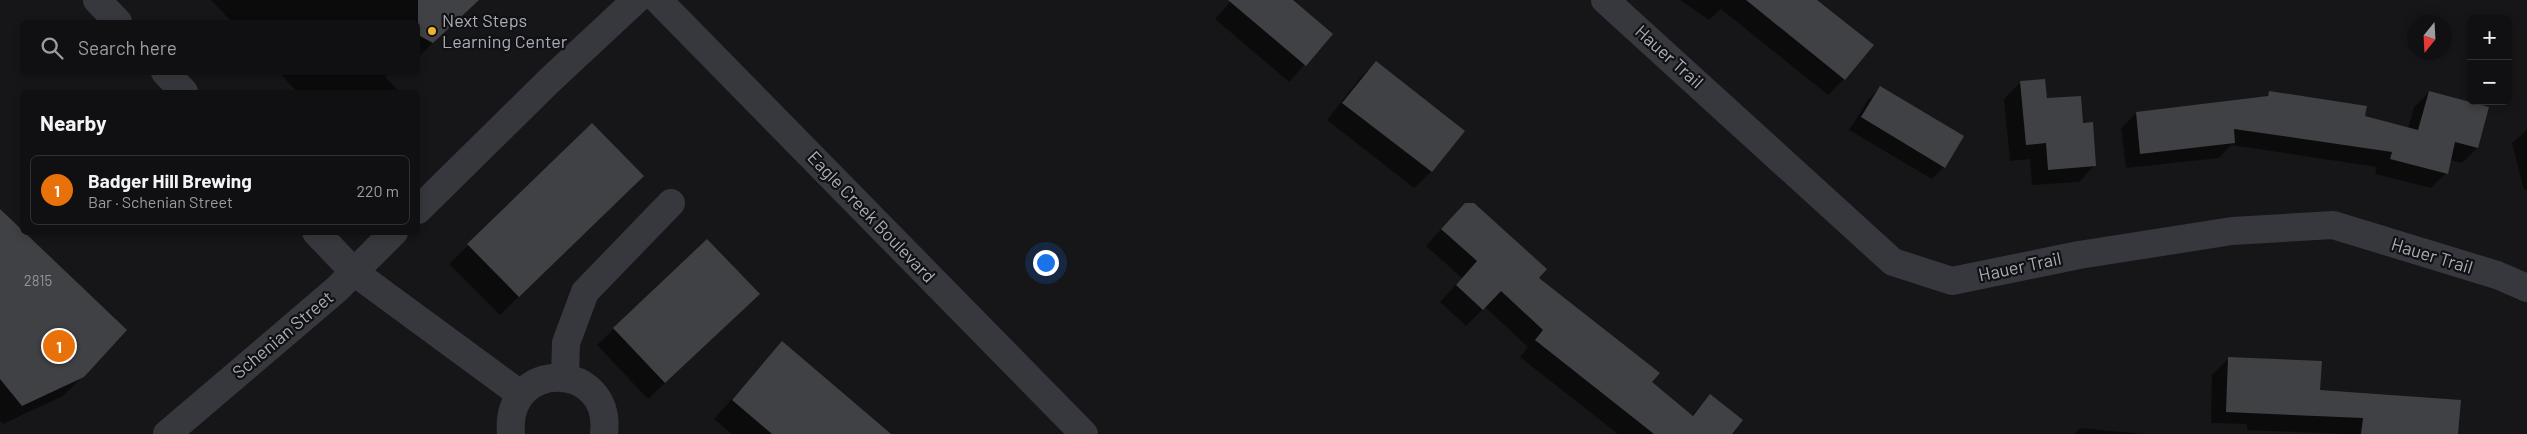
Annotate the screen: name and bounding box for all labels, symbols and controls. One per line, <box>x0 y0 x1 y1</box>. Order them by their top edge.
place label: Next Steps Learning Center <box>442 9 568 52</box>
north arrow <box>2407 15 2452 60</box>
map controls <box>2467 15 2512 105</box>
button: + <box>2467 15 2512 60</box>
search box <box>20 20 420 75</box>
street label: Hauer Trail <box>1631 20 1708 93</box>
marker: Next Steps Learning Center <box>426 25 438 37</box>
icon: search <box>38 34 66 62</box>
text: Search here <box>78 36 177 59</box>
button: − <box>2467 60 2512 105</box>
text: Nearby <box>40 110 106 135</box>
street label: Eagle Creek Boulevard <box>803 146 940 287</box>
text: Badger Hill Brewing <box>88 169 252 192</box>
text: 1 <box>54 181 60 200</box>
text: 220 m <box>356 181 399 200</box>
text: Bar · Schenian Street <box>88 192 233 211</box>
street label: Hauer Trail <box>2389 232 2476 278</box>
street label: Hauer Trail <box>1976 247 2063 286</box>
your location <box>1033 250 1059 276</box>
house number: 2815 <box>24 271 52 289</box>
street label: Schenian Street <box>227 286 337 383</box>
pin: 1 <box>43 327 75 365</box>

